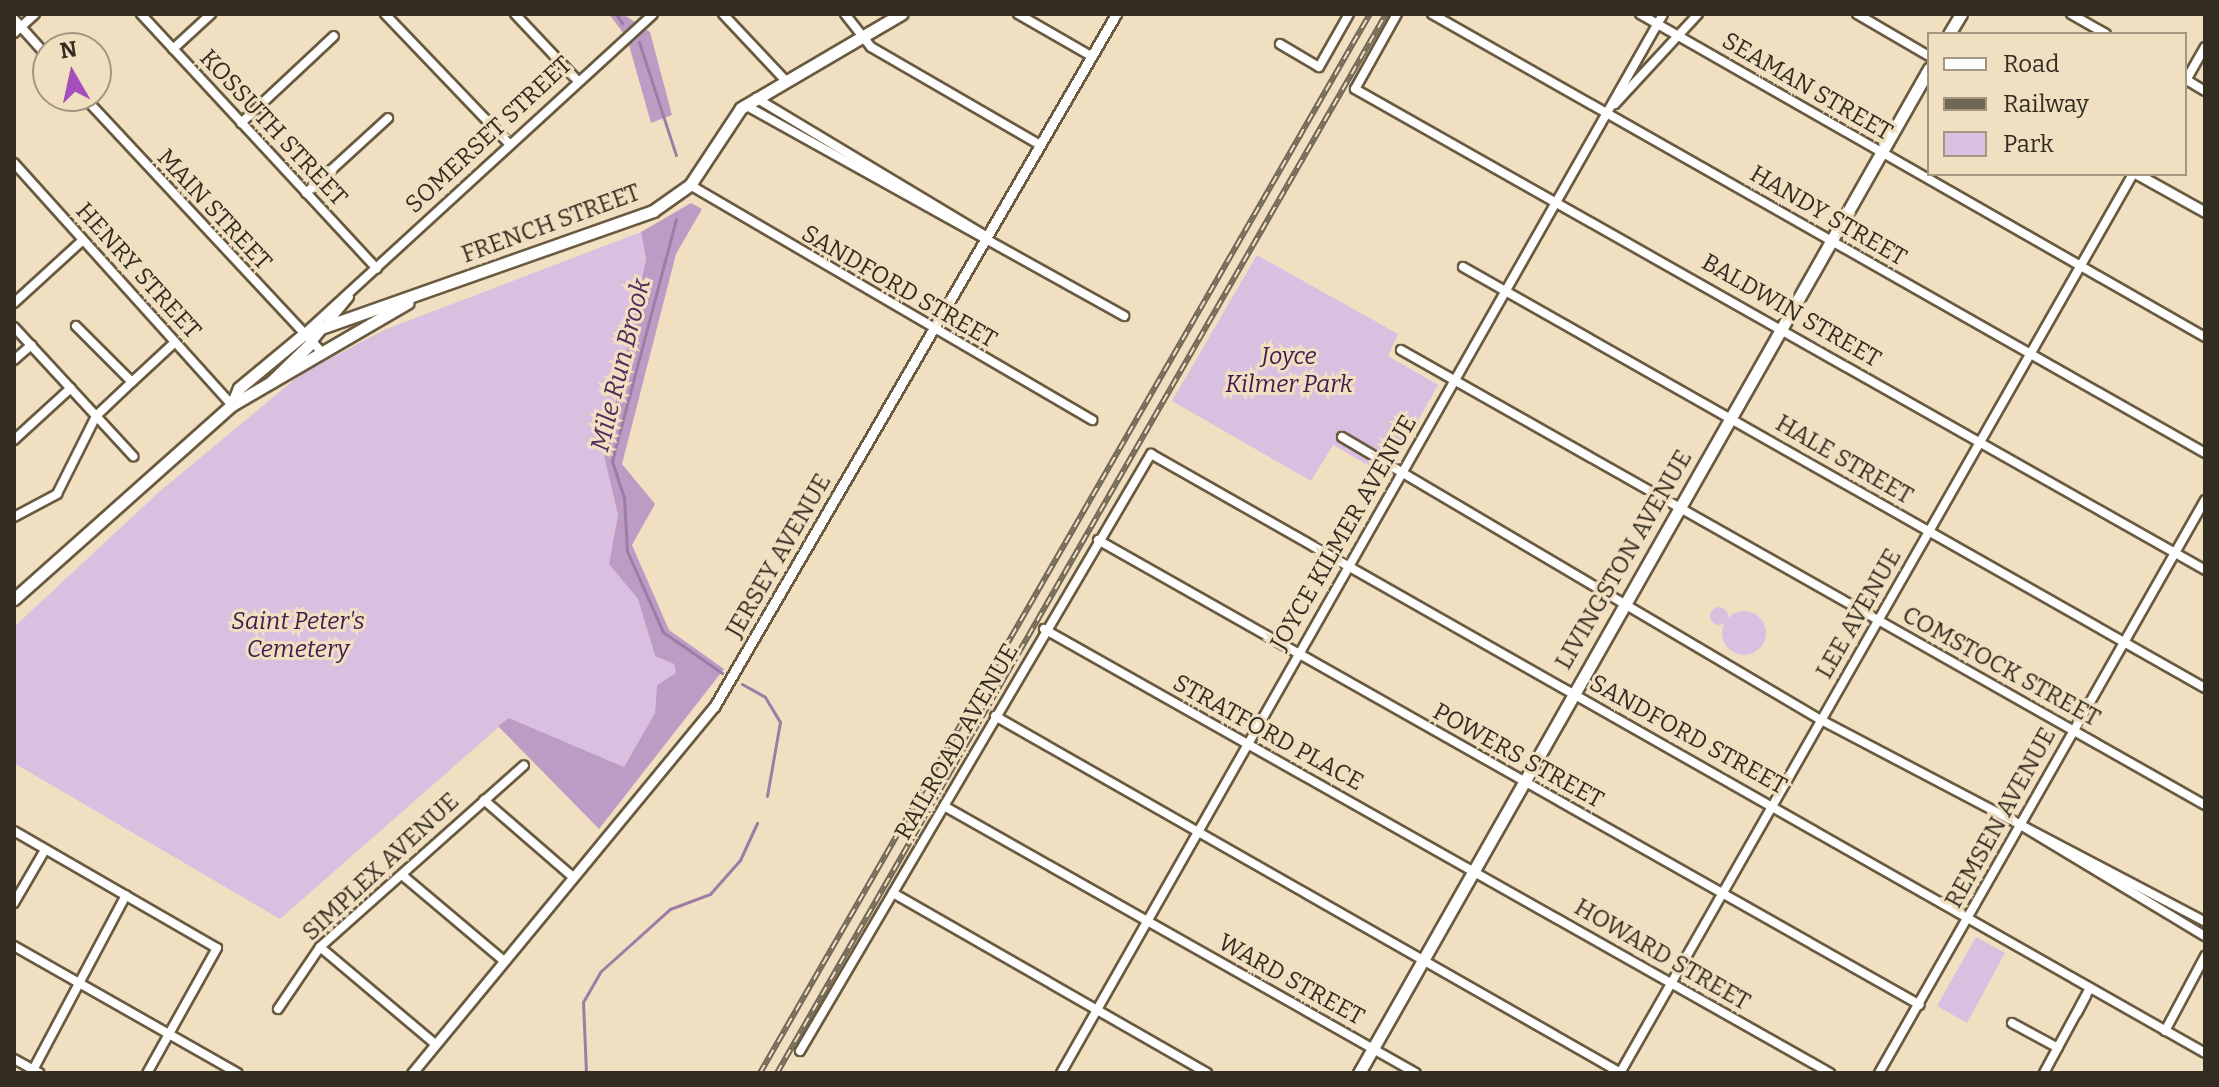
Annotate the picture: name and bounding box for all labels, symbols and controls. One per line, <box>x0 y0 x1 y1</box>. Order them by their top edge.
street label: SEAMAN STREET <box>1717 27 1897 147</box>
north arrow <box>32 32 112 112</box>
legend <box>1927 32 2187 176</box>
text: N <box>58 35 79 64</box>
street label: KOSSUTH STREET <box>193 44 353 212</box>
text: Road <box>2003 50 2059 78</box>
street label: SOMERSET STREET <box>400 51 578 219</box>
text: Railway <box>2003 90 2089 118</box>
text: Park <box>2003 130 2054 158</box>
street label: MAIN STREET <box>151 144 277 276</box>
street label: HANDY STREET <box>1745 160 1911 272</box>
street label: FRENCH STREET <box>458 178 644 270</box>
street label: HENRY STREET <box>69 197 207 345</box>
street label: SANDFORD STREET <box>796 219 1002 355</box>
street label: BALDWIN STREET <box>1696 248 1886 374</box>
water label: Mile Run Brook <box>584 275 658 455</box>
park label: Joyce Kilmer Park <box>1225 343 1353 399</box>
street label: HALE STREET <box>1770 409 1918 511</box>
street label: JOYCE KILMER AVENUE <box>1265 410 1423 656</box>
street label: LIVINGSTON AVENUE <box>1549 445 1699 675</box>
street label: JERSEY AVENUE <box>720 469 838 643</box>
street label: LEE AVENUE <box>1810 544 1908 684</box>
street label: COMSTOCK STREET <box>1897 601 2105 733</box>
park label: Saint Peter's Cemetery <box>231 608 365 664</box>
street label: RAILROAD AVENUE <box>889 639 1025 845</box>
street label: STRATFORD PLACE <box>1168 669 1368 797</box>
street label: SANDFORD STREET <box>1585 669 1791 801</box>
street label: POWERS STREET <box>1428 697 1608 815</box>
street label: REMSEN AVENUE <box>1940 723 2062 913</box>
street label: SIMPLEX AVENUE <box>297 787 465 947</box>
street label: HOWARD STREET <box>1569 893 1755 1017</box>
street label: WARD STREET <box>1213 928 1369 1032</box>

